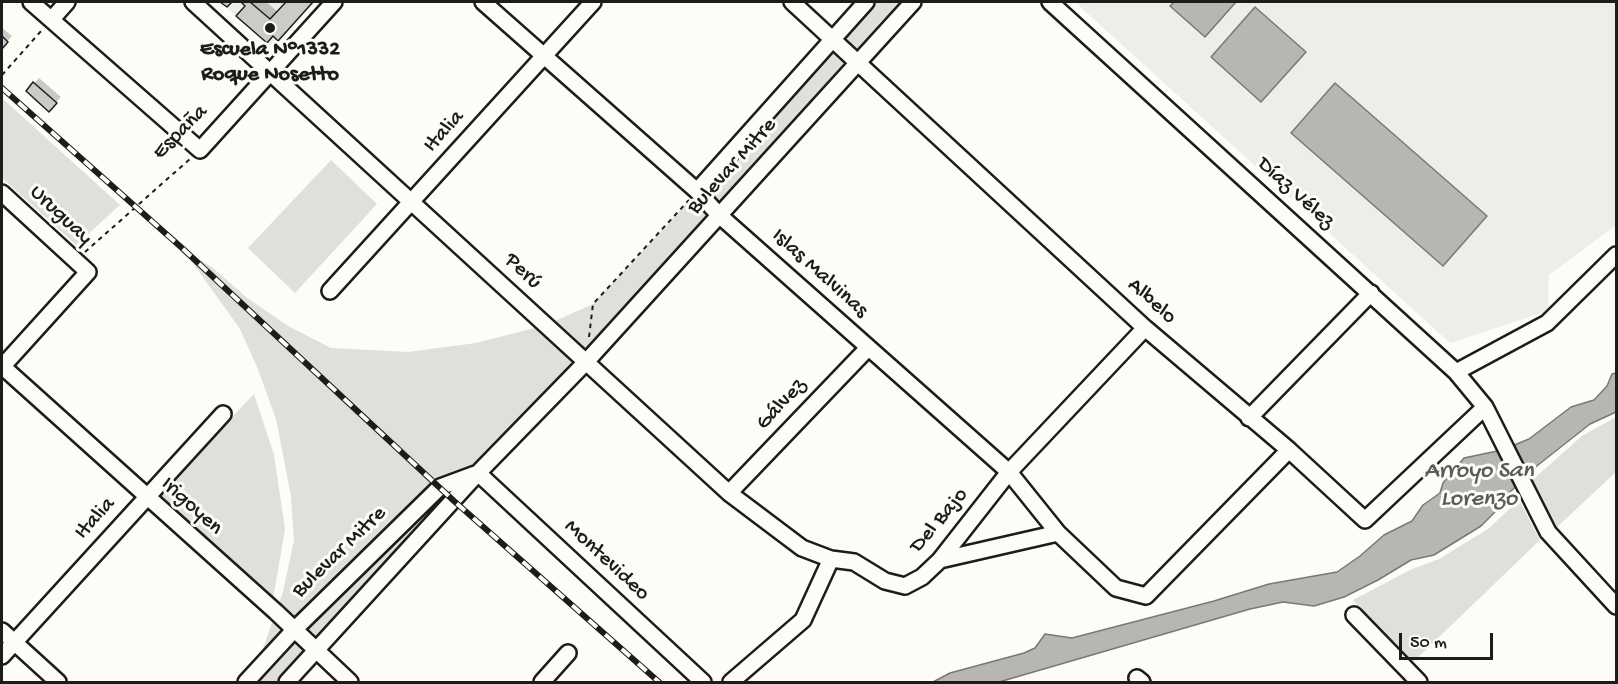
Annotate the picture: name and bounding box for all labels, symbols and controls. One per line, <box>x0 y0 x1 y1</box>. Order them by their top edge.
marker: Escuela N°1332 Roque Nosetto <box>263 21 277 35</box>
place label: Escuela N°1332 Roque Nosetto <box>200 38 340 90</box>
street label: España <box>148 100 214 166</box>
street label: Italia <box>419 105 471 159</box>
street label: Bulevar Mitre <box>683 113 783 221</box>
street label: Díaz Vélez <box>1251 152 1339 236</box>
street label: Uruguay <box>23 180 97 252</box>
street label: Islas Malvinas <box>765 224 873 324</box>
street label: Perú <box>498 248 546 296</box>
street label: Albelo <box>1121 273 1181 331</box>
street label: Gálvez <box>751 373 813 437</box>
water label: Arroyo San Lorenzo <box>1424 458 1534 514</box>
street label: Irigoyen <box>155 472 227 542</box>
street label: Del Bajo <box>905 483 975 559</box>
street label: Italia <box>70 492 122 546</box>
street label: Bulevar Mitre <box>287 502 393 604</box>
street label: Montevideo <box>558 515 654 607</box>
scale bar <box>1402 621 1496 659</box>
text: 50 m <box>1410 633 1447 654</box>

